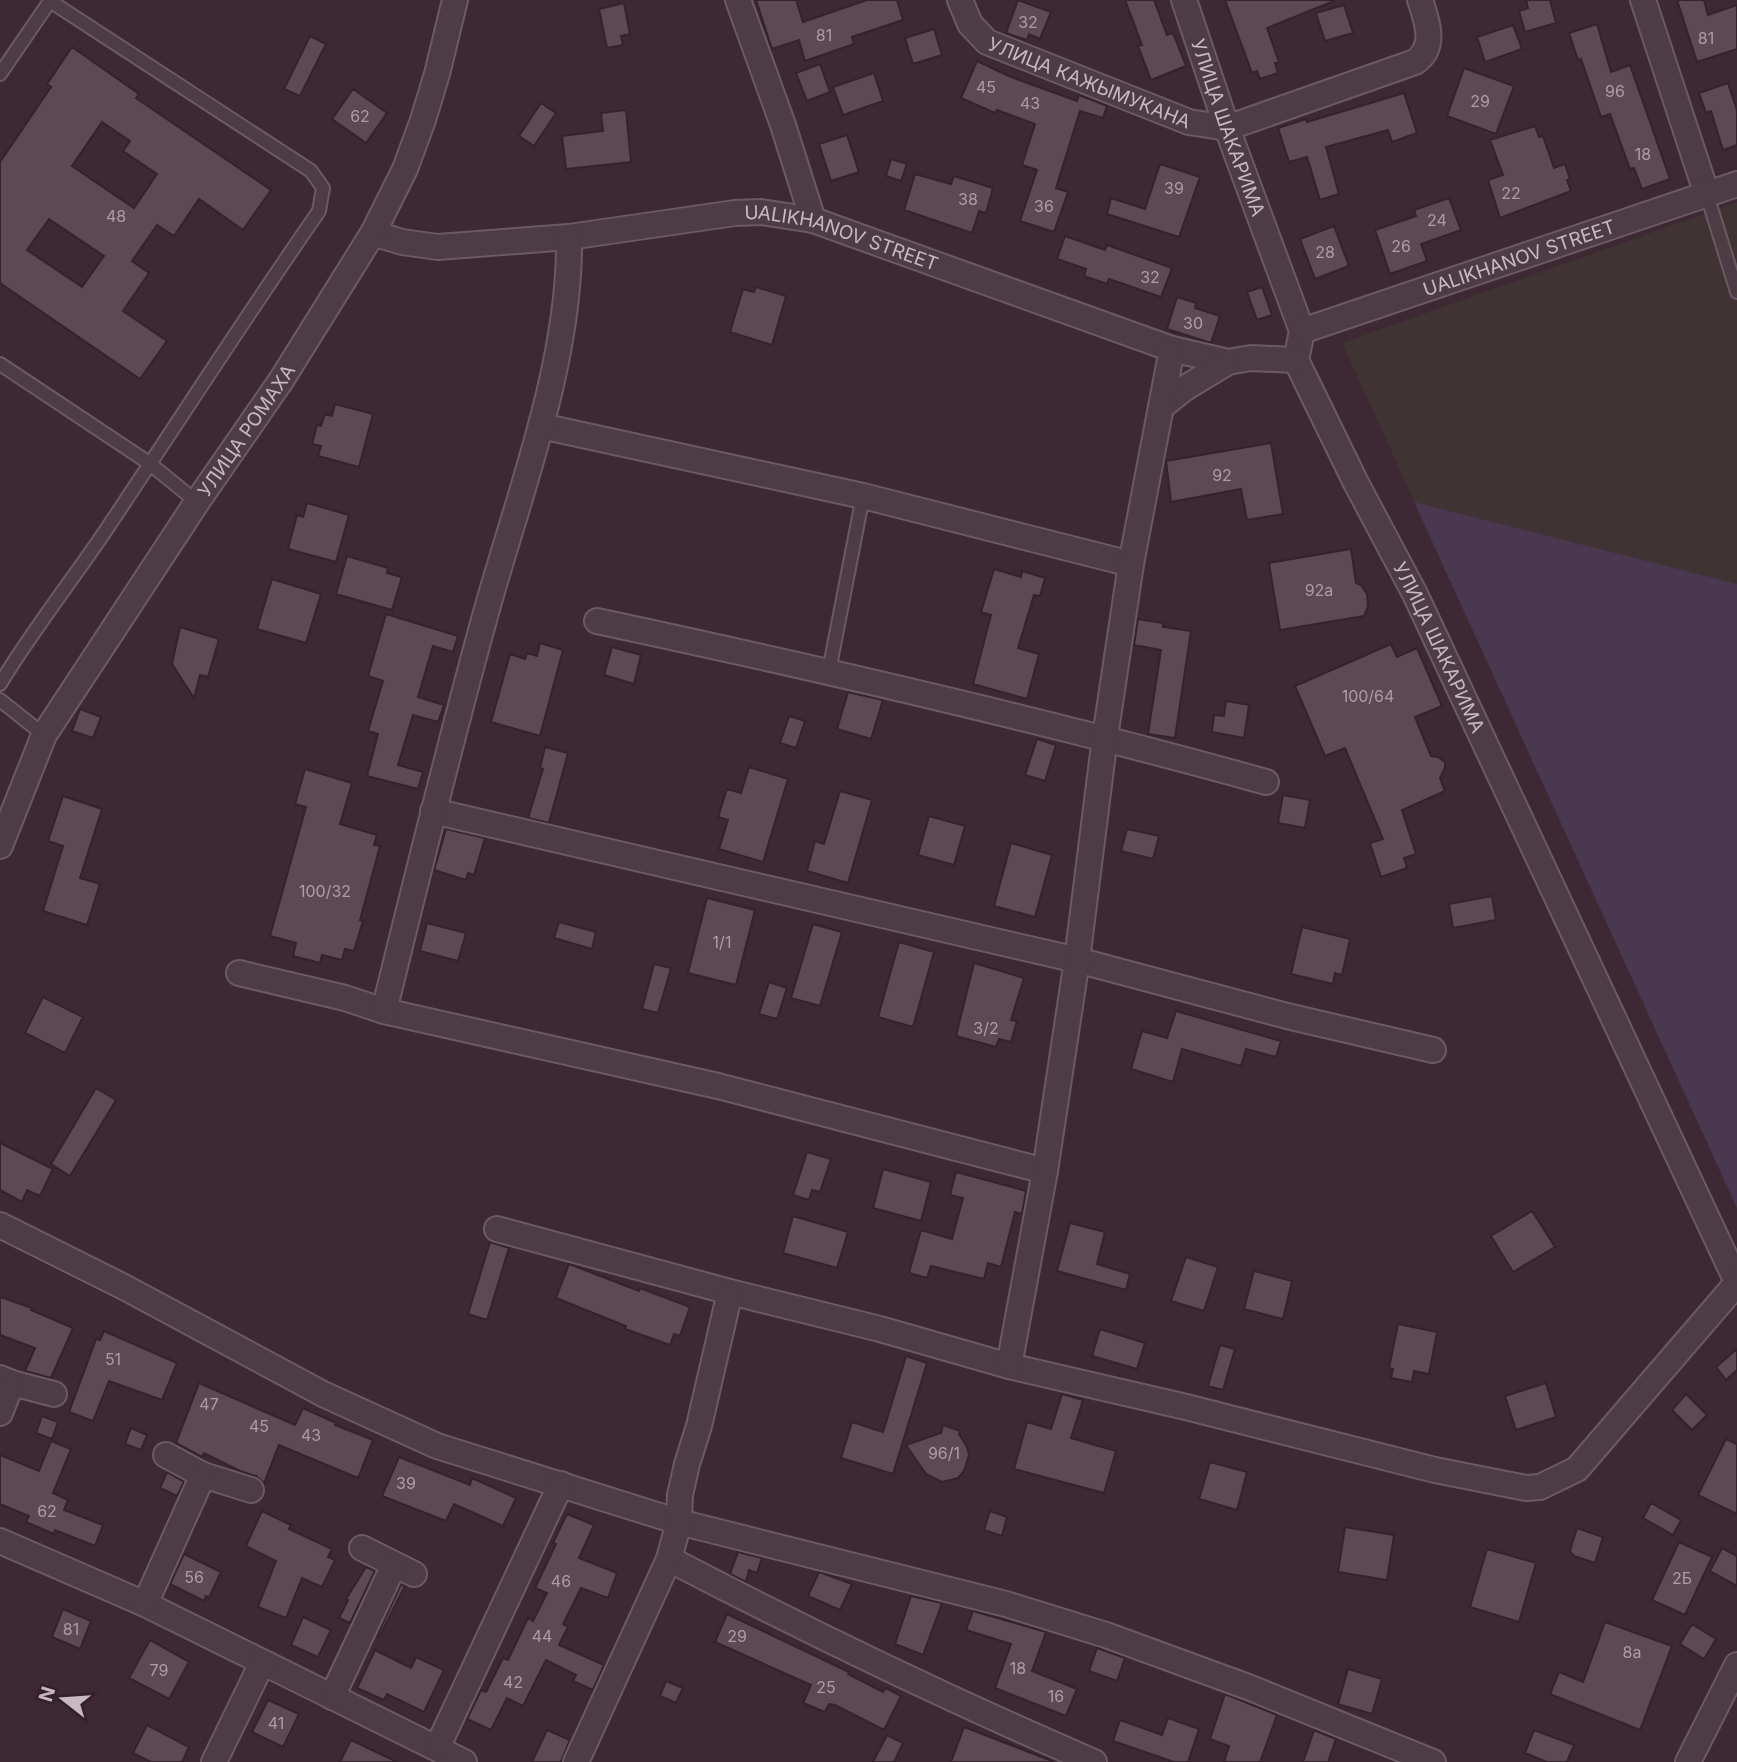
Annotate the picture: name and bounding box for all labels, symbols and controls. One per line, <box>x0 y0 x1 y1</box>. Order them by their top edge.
house number: 32 <box>1018 12 1038 32</box>
house number: 81 <box>816 25 832 45</box>
house number: 81 <box>1698 28 1714 48</box>
street label: УЛИЦА КАЖЫМУКАНА <box>985 32 1194 133</box>
street label: УЛИЦА ШАКАРИМА <box>1186 36 1270 219</box>
house number: 45 <box>976 77 996 97</box>
house number: 96 <box>1605 81 1625 101</box>
house number: 29 <box>1470 91 1490 111</box>
house number: 43 <box>1020 93 1040 113</box>
house number: 62 <box>350 106 370 126</box>
house number: 18 <box>1635 144 1651 164</box>
house number: 39 <box>1164 178 1184 198</box>
house number: 22 <box>1501 183 1521 203</box>
house number: 38 <box>958 189 978 209</box>
house number: 36 <box>1034 196 1054 216</box>
street label: UALIKHANOV STREET <box>744 200 941 276</box>
house number: 48 <box>106 206 126 226</box>
house number: 24 <box>1427 210 1447 230</box>
street label: UALIKHANOV STREET <box>1420 215 1618 301</box>
house number: 26 <box>1391 236 1411 256</box>
house number: 28 <box>1315 242 1335 262</box>
house number: 32 <box>1140 267 1160 287</box>
house number: 30 <box>1183 313 1203 333</box>
street label: УЛИЦА РОМАХА <box>193 360 300 501</box>
house number: 92 <box>1212 465 1232 485</box>
street label: УЛИЦА ШАКАРИМА <box>1388 558 1490 736</box>
house number: 92а <box>1305 580 1333 600</box>
house number: 100/64 <box>1342 686 1394 706</box>
house number: 100/32 <box>299 881 351 901</box>
house number: 1/1 <box>713 932 731 952</box>
house number: 3/2 <box>973 1018 999 1038</box>
house number: 51 <box>105 1349 121 1369</box>
house number: 47 <box>199 1394 219 1414</box>
house number: 45 <box>249 1416 269 1436</box>
house number: 43 <box>301 1425 321 1445</box>
house number: 96/1 <box>928 1443 960 1463</box>
house number: 39 <box>396 1473 416 1493</box>
house number: 62 <box>37 1501 57 1521</box>
house number: 56 <box>184 1567 204 1587</box>
house number: 2Б <box>1672 1568 1692 1588</box>
house number: 46 <box>551 1571 571 1591</box>
house number: 81 <box>63 1619 79 1639</box>
house number: 44 <box>532 1626 552 1646</box>
house number: 29 <box>727 1626 747 1646</box>
house number: 8а <box>1623 1642 1641 1662</box>
house number: 18 <box>1010 1658 1026 1678</box>
house number: 79 <box>150 1660 168 1680</box>
north arrow <box>28 1664 98 1734</box>
house number: 42 <box>503 1672 523 1692</box>
house number: 25 <box>816 1677 836 1697</box>
text: N <box>34 1684 60 1704</box>
house number: 16 <box>1048 1686 1064 1706</box>
house number: 41 <box>268 1713 284 1733</box>

